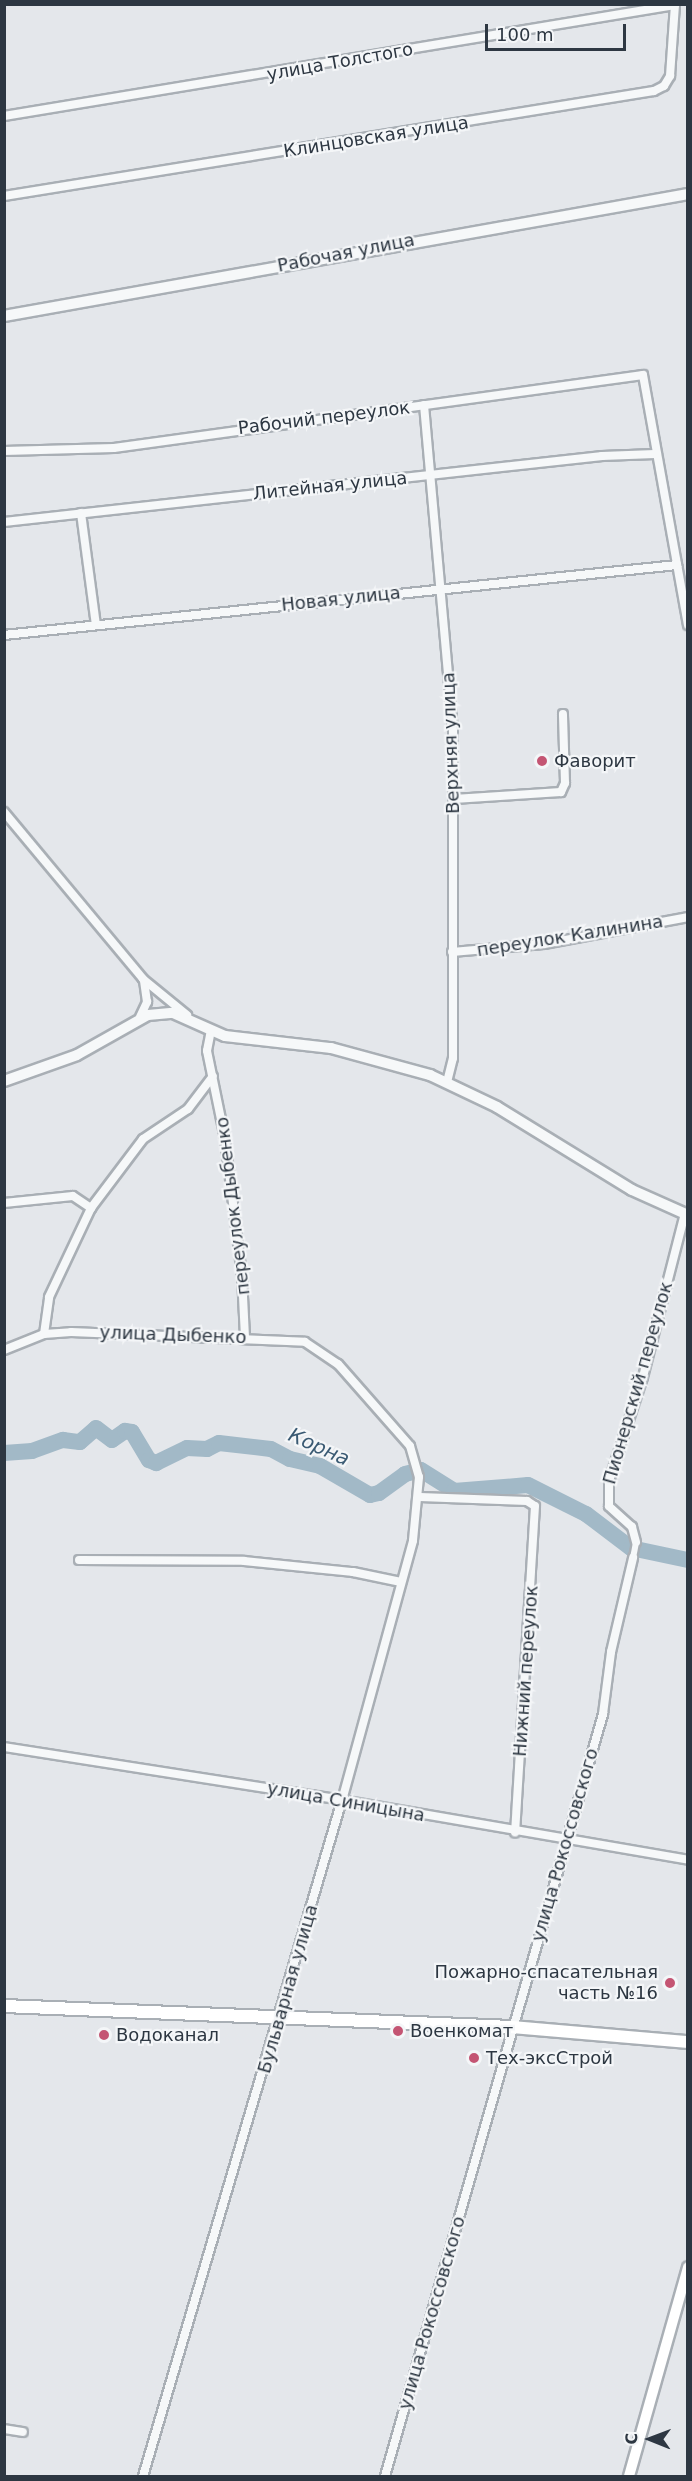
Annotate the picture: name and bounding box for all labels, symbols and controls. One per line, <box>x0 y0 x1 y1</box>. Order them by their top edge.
scale bar <box>488 12 629 50</box>
text: 100 m <box>496 24 554 45</box>
street label: улица Толстого <box>265 38 415 86</box>
street label: Клинцовская улица <box>282 112 470 162</box>
street label: Рабочая улица <box>276 229 416 277</box>
street label: Рабочий переулок <box>237 397 411 439</box>
street label: Литейная улица <box>252 467 408 505</box>
street label: Новая улица <box>280 582 402 616</box>
street label: Верхняя улица <box>438 672 464 814</box>
place label: Фаворит <box>554 750 636 772</box>
marker: Фаворит <box>535 754 549 768</box>
street label: переулок Калинина <box>475 911 665 961</box>
street label: переулок Дыбенко <box>211 1116 255 1296</box>
street label: Пионерский переулок <box>599 1279 677 1487</box>
street label: улица Дыбенко <box>99 1322 247 1348</box>
water label: Корна <box>285 1423 353 1471</box>
street label: Нижний переулок <box>509 1585 543 1757</box>
street label: улица Рокоссовского <box>527 1746 603 1944</box>
street label: улица Синицына <box>265 1777 427 1827</box>
street label: Бульварная улица <box>254 1902 322 2076</box>
place label: Пожарно-спасательная часть №16 <box>435 1962 658 2004</box>
marker: Пожарно-спасательная часть №16 <box>663 1976 677 1990</box>
place label: Военкомат <box>410 2020 513 2042</box>
place label: Водоканал <box>116 2024 219 2046</box>
marker: Военкомат <box>391 2024 405 2038</box>
marker: Водоканал <box>97 2028 111 2042</box>
place label: Тех-эксСтрой <box>486 2047 613 2069</box>
marker: Тех-эксСтрой <box>467 2051 481 2065</box>
street label: улица Рокоссовского <box>394 2214 470 2412</box>
north arrow <box>620 2409 680 2469</box>
text: С <box>622 2433 641 2445</box>

